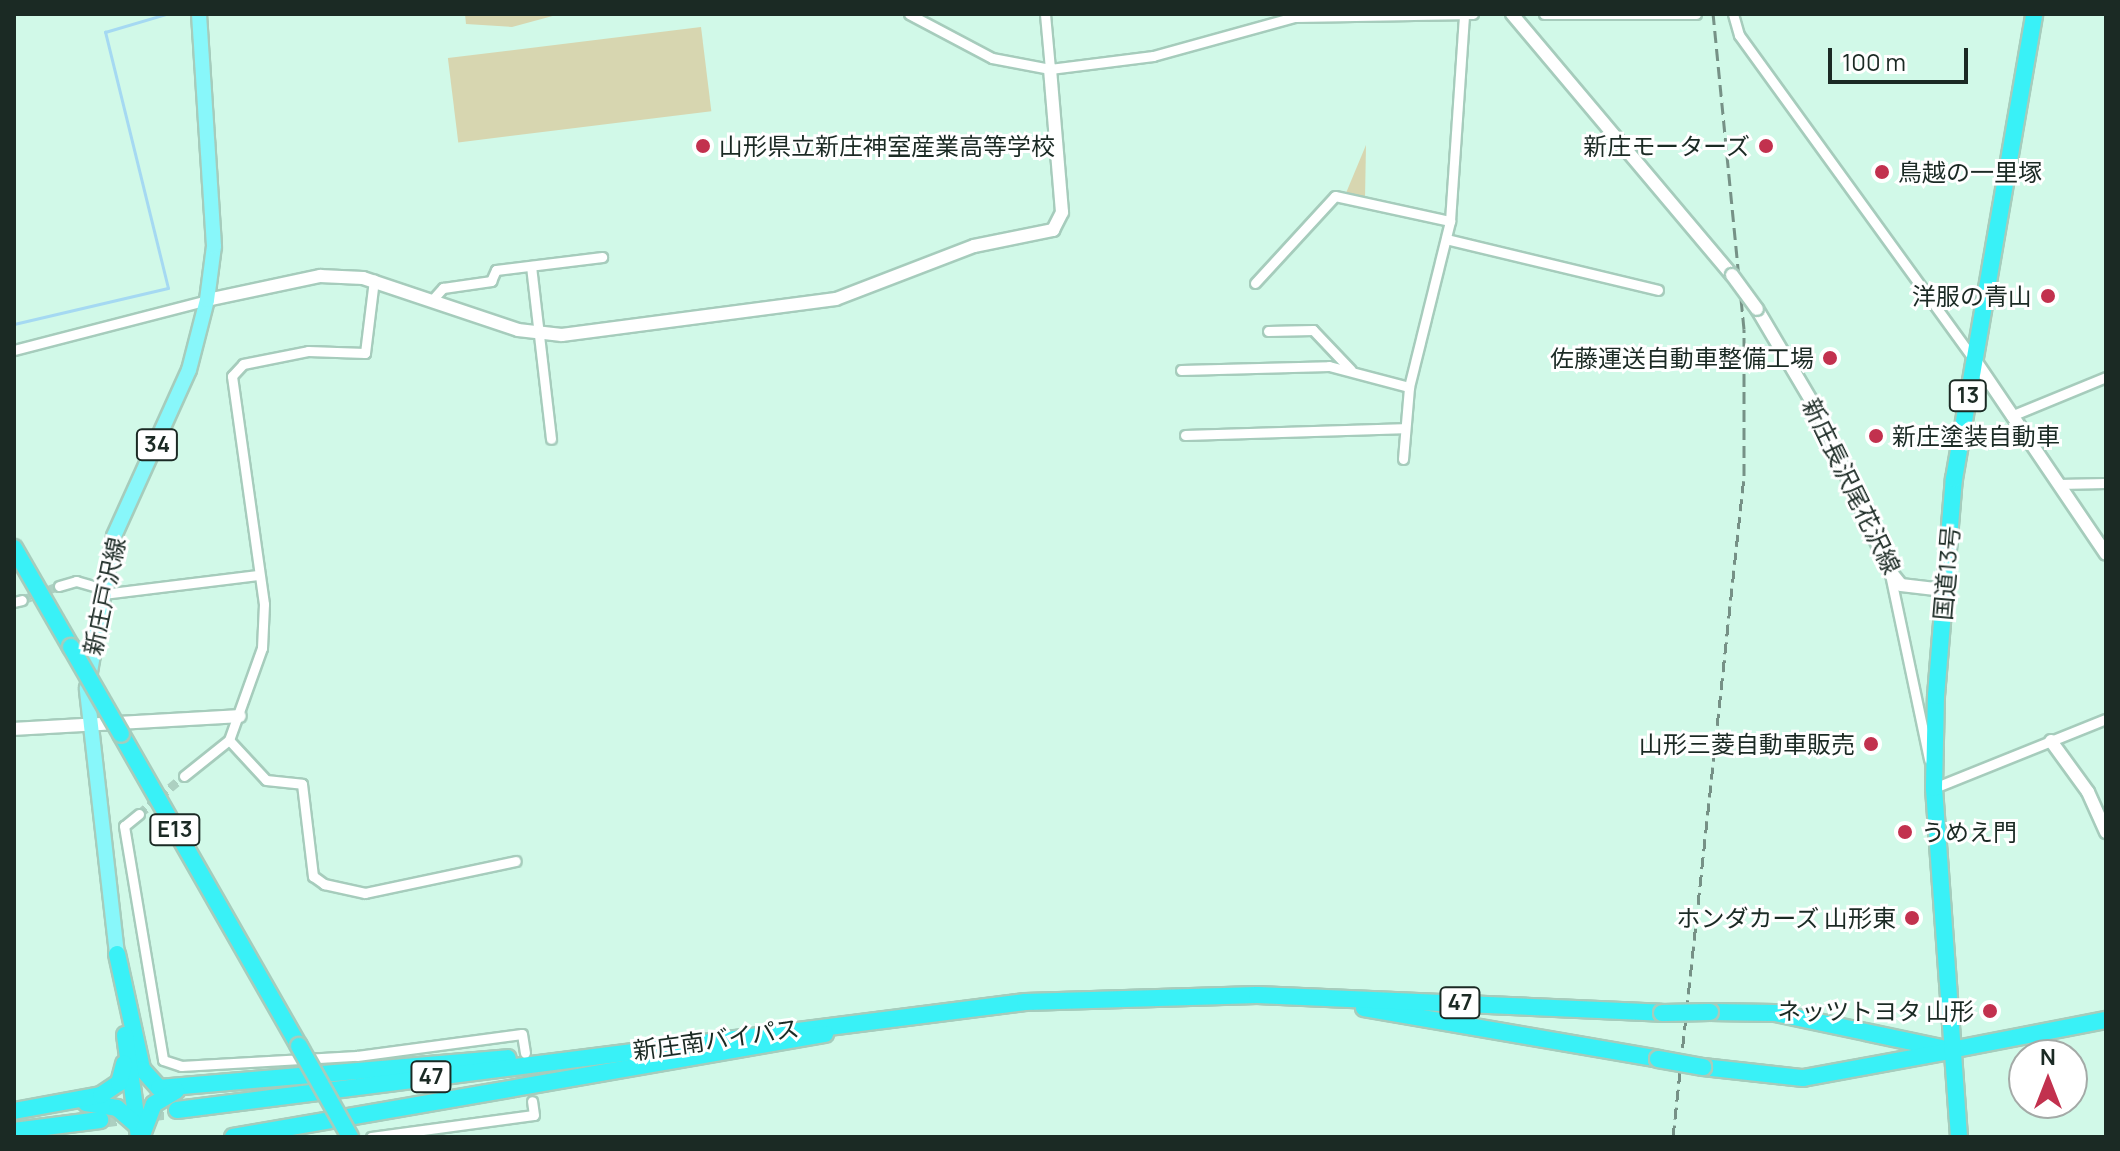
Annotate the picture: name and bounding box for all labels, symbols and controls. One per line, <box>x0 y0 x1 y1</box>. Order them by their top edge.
scale bar <box>1832 32 1972 82</box>
text: 100 m <box>1842 45 1906 78</box>
place label: 山形県立新庄神室産業高等学校 <box>719 132 1055 160</box>
place label: 新庄モーターズ <box>1582 132 1750 160</box>
marker: 山形県立新庄神室産業高等学校 <box>694 137 712 155</box>
marker: 新庄モーターズ <box>1757 137 1775 155</box>
place label: 鳥越の一里塚 <box>1898 158 2042 186</box>
marker: 鳥越の一里塚 <box>1873 163 1891 181</box>
place label: 洋服の青山 <box>1912 282 2032 310</box>
marker: 洋服の青山 <box>2039 287 2057 305</box>
place label: 佐藤運送自動車整備工場 <box>1550 344 1814 372</box>
marker: 佐藤運送自動車整備工場 <box>1821 349 1839 367</box>
road number: 13 <box>1948 378 1988 414</box>
street label: 新庄長沢尾花沢線 <box>1797 393 1907 579</box>
place label: 新庄塗装自動車 <box>1892 422 2060 450</box>
road number: 34 <box>135 427 179 463</box>
marker: 新庄塗装自動車 <box>1867 427 1885 445</box>
street label: 国道13号 <box>1928 525 1964 621</box>
street label: 新庄戸沢線 <box>77 534 131 658</box>
place label: 山形三菱自動車販売 <box>1639 730 1855 758</box>
marker: 山形三菱自動車販売 <box>1862 735 1880 753</box>
road number: E13 <box>149 812 201 848</box>
place label: うめえ門 <box>1921 818 2017 846</box>
marker: うめえ門 <box>1896 823 1914 841</box>
place label: ホンダカーズ 山形東 <box>1675 904 1896 932</box>
marker: ホンダカーズ 山形東 <box>1903 909 1921 927</box>
road number: 47 <box>1438 985 1482 1021</box>
place label: ネッツトヨタ 山形 <box>1777 997 1974 1025</box>
marker: ネッツトヨタ 山形 <box>1981 1002 1999 1020</box>
street label: 新庄南バイパス <box>631 1013 801 1065</box>
north arrow <box>2008 1039 2088 1119</box>
text: N <box>2040 1042 2056 1072</box>
road number: 47 <box>409 1059 453 1095</box>

